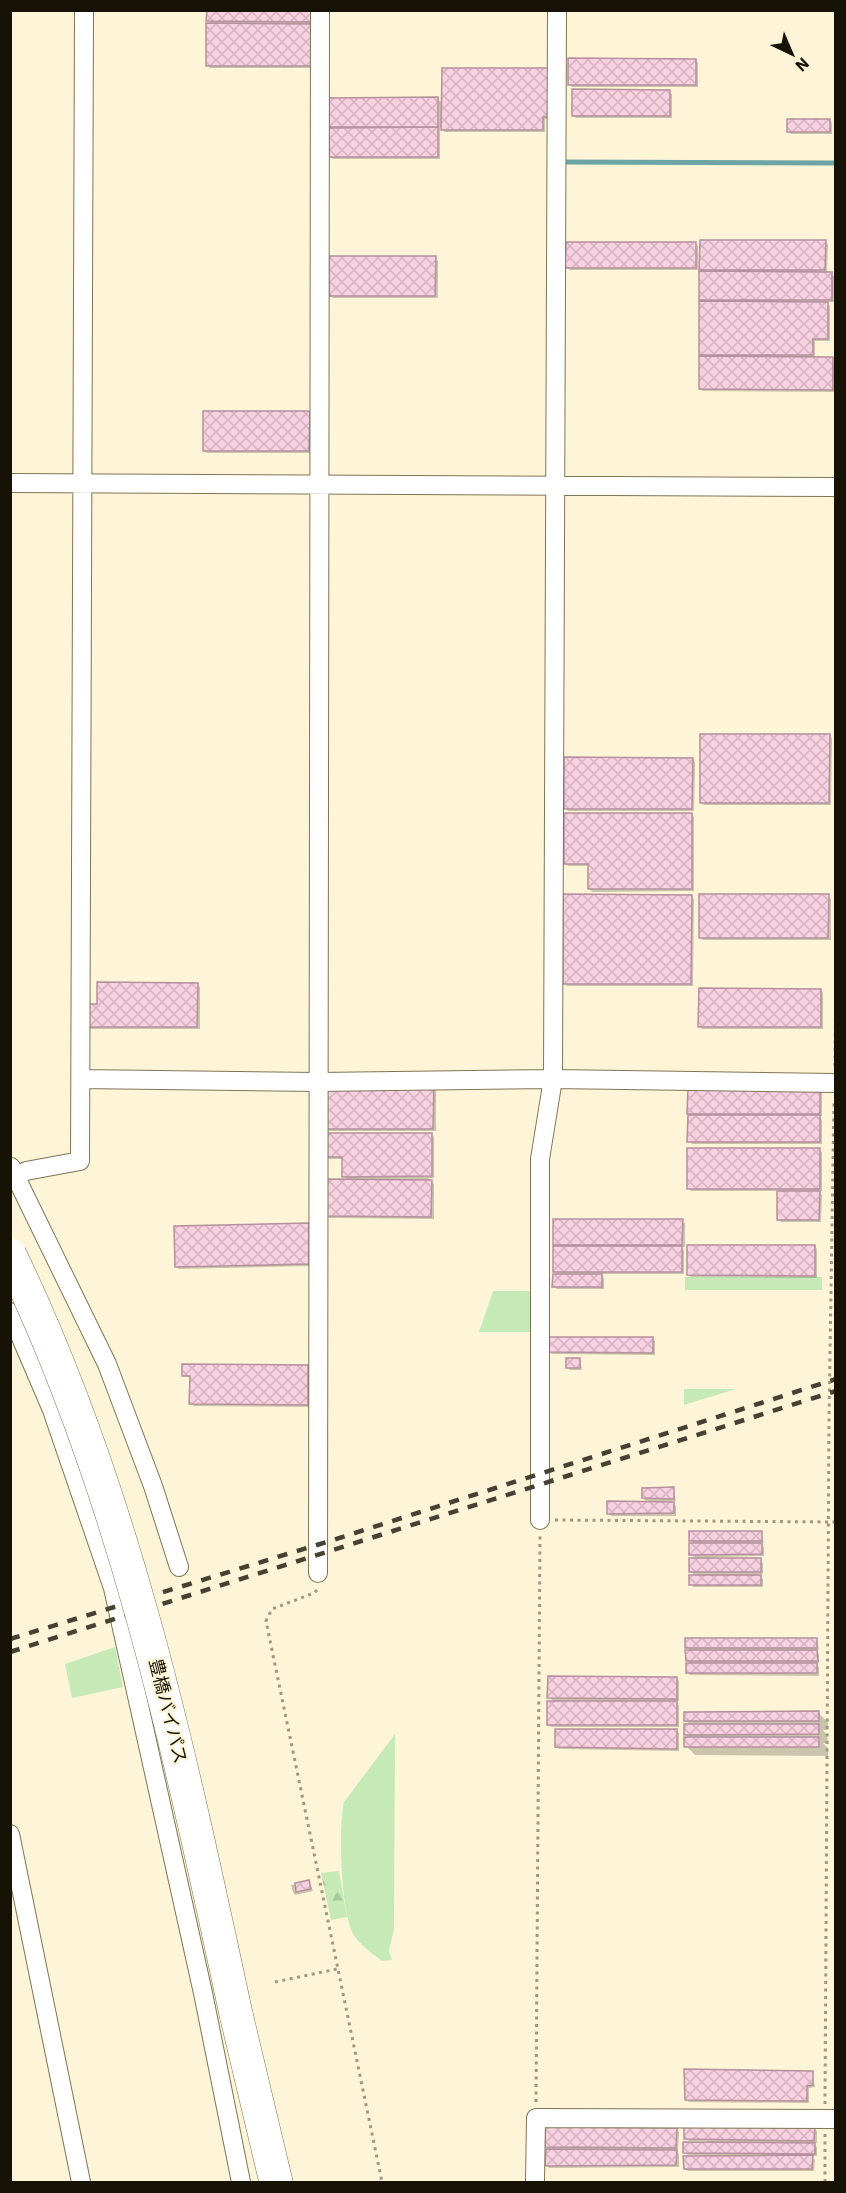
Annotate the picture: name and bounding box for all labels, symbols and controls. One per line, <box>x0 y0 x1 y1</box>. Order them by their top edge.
north arrow <box>762 24 822 84</box>
text: N <box>791 54 814 76</box>
street label: 豊橋バイパス <box>144 1656 193 1766</box>

